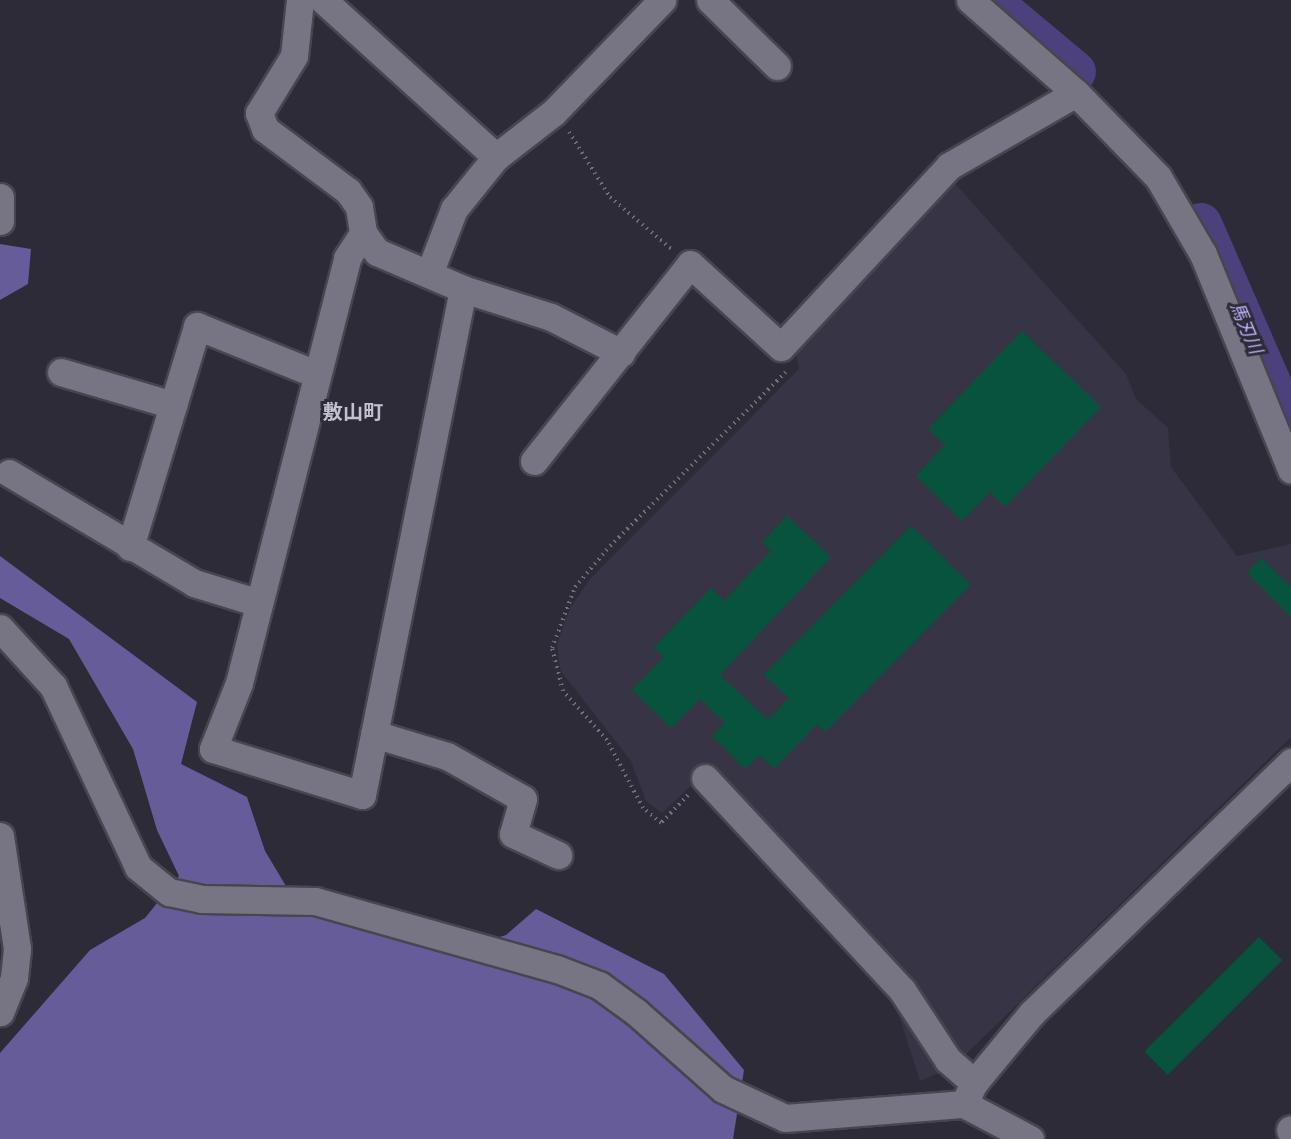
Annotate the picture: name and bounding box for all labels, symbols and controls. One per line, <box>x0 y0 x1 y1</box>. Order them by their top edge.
water label: 馬刃川 <box>1226 299 1266 357</box>
district label: 敷山町 <box>323 400 383 424</box>

